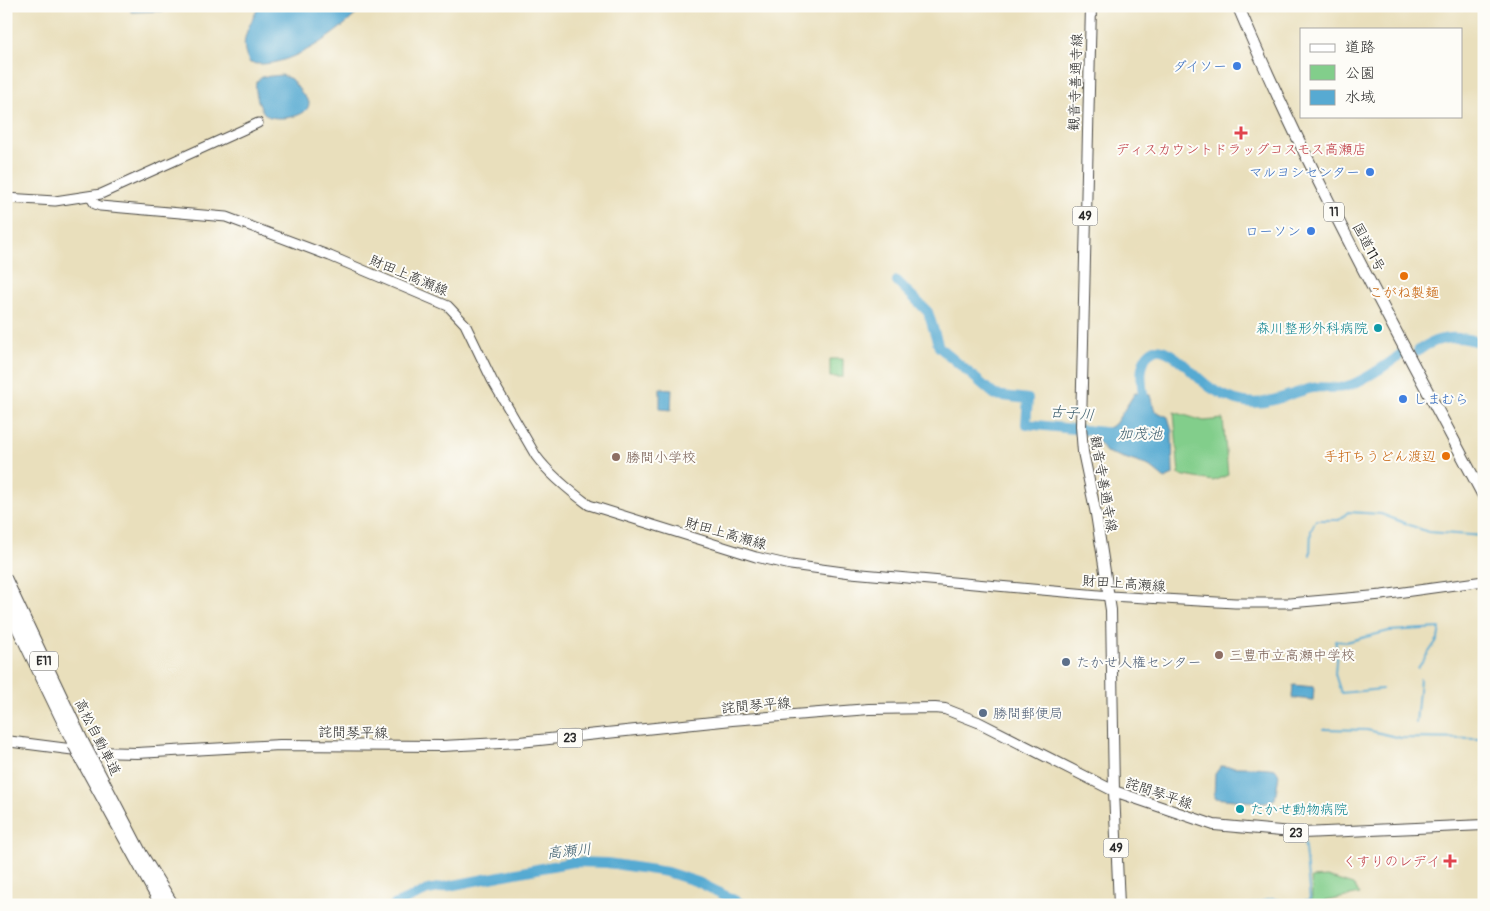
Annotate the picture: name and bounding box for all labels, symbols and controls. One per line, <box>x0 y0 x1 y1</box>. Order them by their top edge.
legend <box>1300 28 1462 118</box>
street label: 観音寺善通寺線 <box>1065 33 1086 131</box>
text: 道路 <box>1345 38 1375 57</box>
place label: ダイソー <box>1172 58 1227 75</box>
marker: ダイソー <box>1231 60 1243 72</box>
text: 公園 <box>1345 64 1375 83</box>
text: 水域 <box>1345 88 1375 107</box>
marker: ディスカウントドラッグコスモス高瀬店 <box>1235 127 1247 139</box>
place label: ディスカウントドラッグコスモス高瀬店 <box>1115 141 1367 158</box>
place label: マルヨシセンター <box>1249 164 1360 181</box>
marker: マルヨシセンター <box>1364 166 1376 178</box>
road number: 11 <box>1324 202 1344 222</box>
road number: 49 <box>1072 207 1098 226</box>
street label: 国道11号 <box>1349 220 1388 275</box>
place label: ローソン <box>1245 223 1301 240</box>
marker: ローソン <box>1305 225 1317 237</box>
street label: 財田上高瀬線 <box>367 251 451 300</box>
marker: こがね製麺 <box>1398 270 1410 282</box>
place label: こがね製麺 <box>1369 284 1439 301</box>
place label: 森川整形外科病院 <box>1256 320 1368 337</box>
marker: 森川整形外科病院 <box>1372 322 1384 334</box>
place label: しまむら <box>1413 391 1469 408</box>
marker: しまむら <box>1397 393 1409 405</box>
water label: 古子川 <box>1049 402 1095 425</box>
water label: 加茂池 <box>1117 425 1163 444</box>
street label: 観音寺善通寺線 <box>1087 434 1120 534</box>
place label: 手打ちうどん渡辺 <box>1324 448 1436 465</box>
place label: 勝間小学校 <box>626 449 696 466</box>
marker: 手打ちうどん渡辺 <box>1440 450 1452 462</box>
marker: 勝間小学校 <box>610 451 622 463</box>
street label: 財田上高瀬線 <box>683 514 769 553</box>
street label: 財田上高瀬線 <box>1081 572 1166 595</box>
place label: 三豊市立高瀬中学校 <box>1229 647 1355 664</box>
marker: 三豊市立高瀬中学校 <box>1213 649 1225 661</box>
road number: E11 <box>30 651 58 670</box>
place label: たかせ人権センター <box>1076 654 1201 671</box>
marker: たかせ人権センター <box>1060 656 1072 668</box>
street label: 詫間琴平線 <box>720 694 792 717</box>
street label: 高松自動車道 <box>71 696 124 779</box>
place label: 勝間郵便局 <box>993 705 1063 722</box>
marker: 勝間郵便局 <box>977 707 989 719</box>
street label: 詫間琴平線 <box>318 723 388 742</box>
road number: 23 <box>558 728 582 748</box>
street label: 詫間琴平線 <box>1123 774 1195 813</box>
place label: たかせ動物病院 <box>1250 801 1348 818</box>
marker: たかせ動物病院 <box>1234 803 1246 815</box>
road number: 23 <box>1284 824 1308 842</box>
road number: 49 <box>1104 838 1128 858</box>
water label: 高瀬川 <box>546 840 592 863</box>
place label: くすりのレデイ <box>1343 853 1440 870</box>
marker: くすりのレデイ <box>1444 855 1456 867</box>

